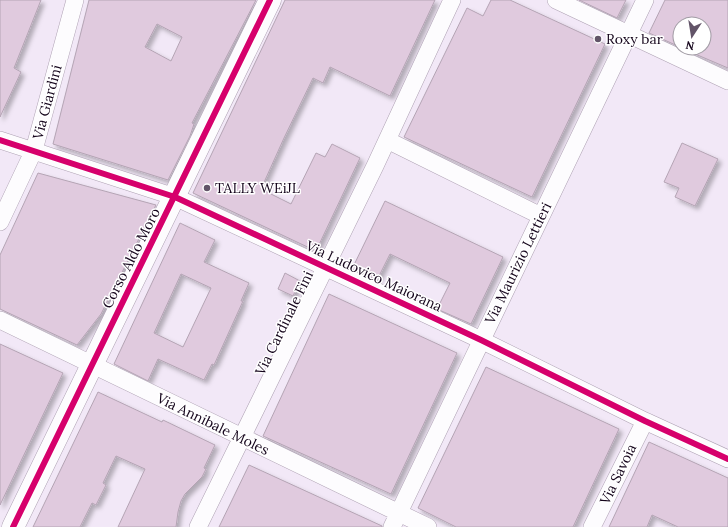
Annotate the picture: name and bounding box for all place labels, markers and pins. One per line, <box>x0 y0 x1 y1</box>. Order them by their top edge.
place label: Roxy bar <box>606 30 663 48</box>
marker: Roxy bar <box>593 34 603 44</box>
place label: TALLY WEiJL <box>215 179 300 197</box>
marker: TALLY WEiJL <box>202 183 212 193</box>

